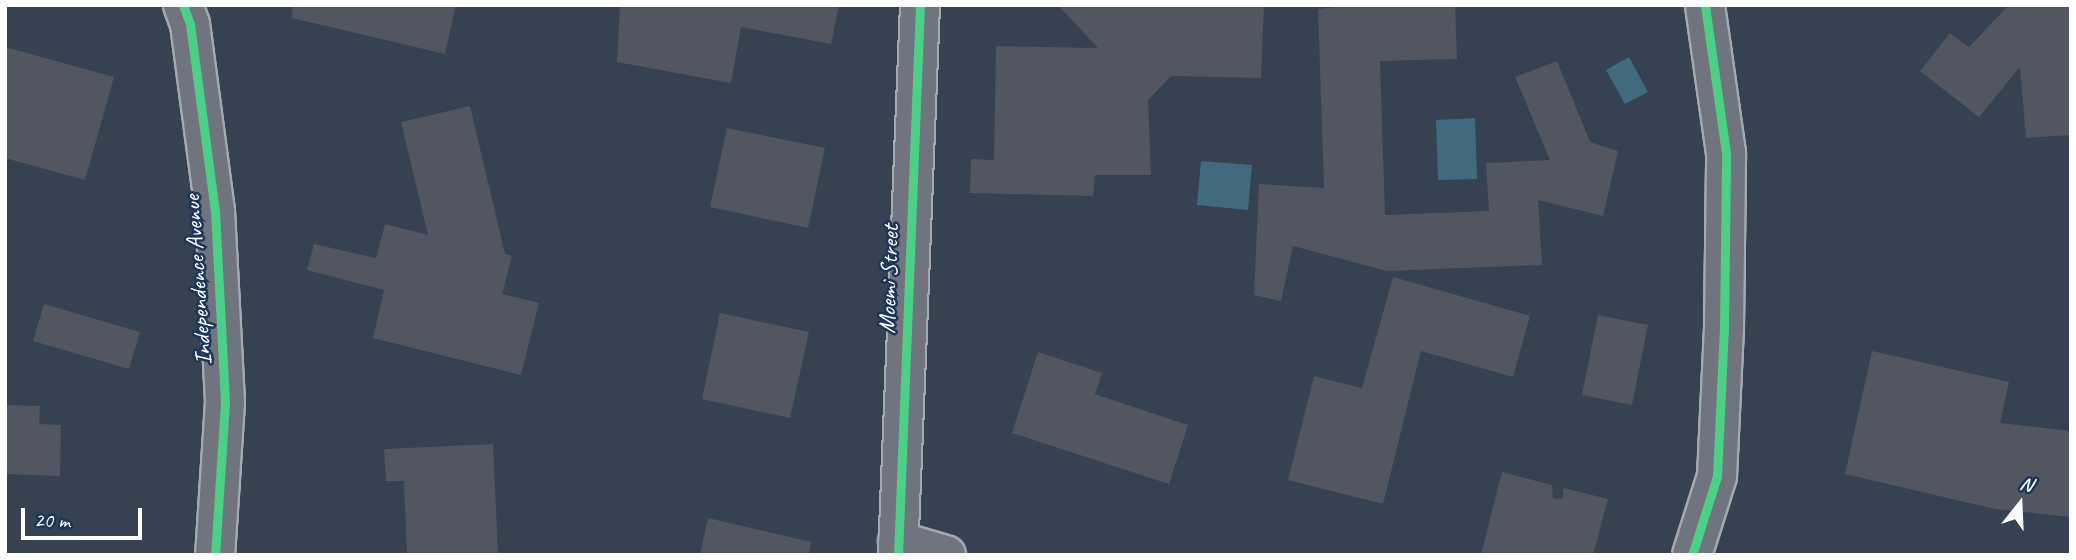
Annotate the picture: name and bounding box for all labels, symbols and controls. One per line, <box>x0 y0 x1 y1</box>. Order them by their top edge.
street label: Independence Avenue <box>178 194 218 366</box>
street label: Moemi Street <box>873 224 905 334</box>
north arrow <box>1985 469 2055 539</box>
text: N <box>2017 471 2036 497</box>
scale bar <box>24 494 145 538</box>
text: 20 m <box>34 507 70 533</box>

